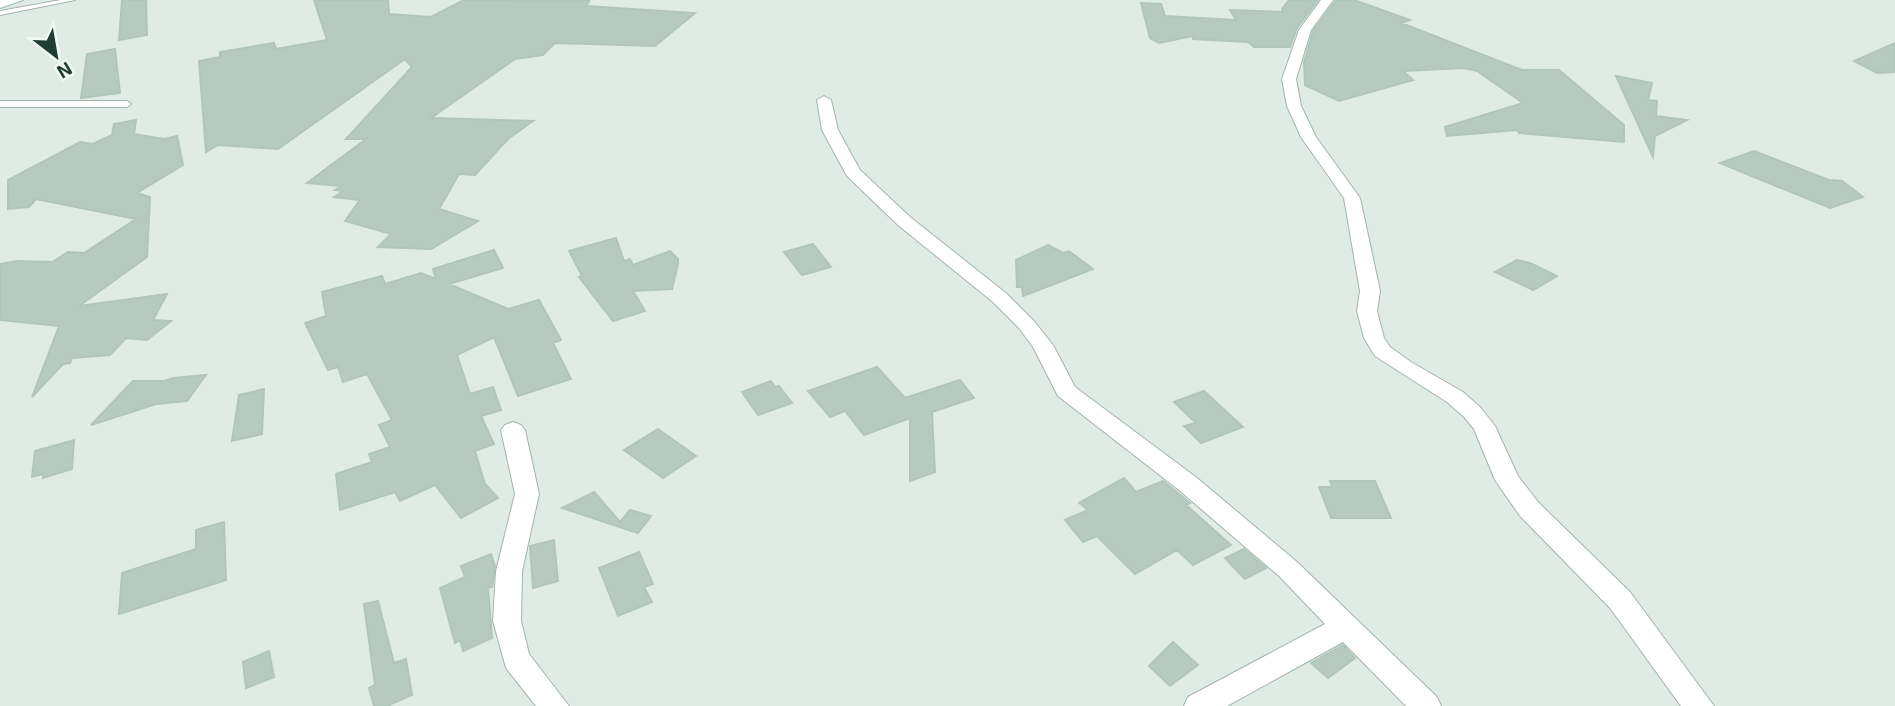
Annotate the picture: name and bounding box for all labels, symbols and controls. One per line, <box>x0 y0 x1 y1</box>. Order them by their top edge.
north arrow <box>21 21 91 91</box>
text: N <box>53 58 77 84</box>

